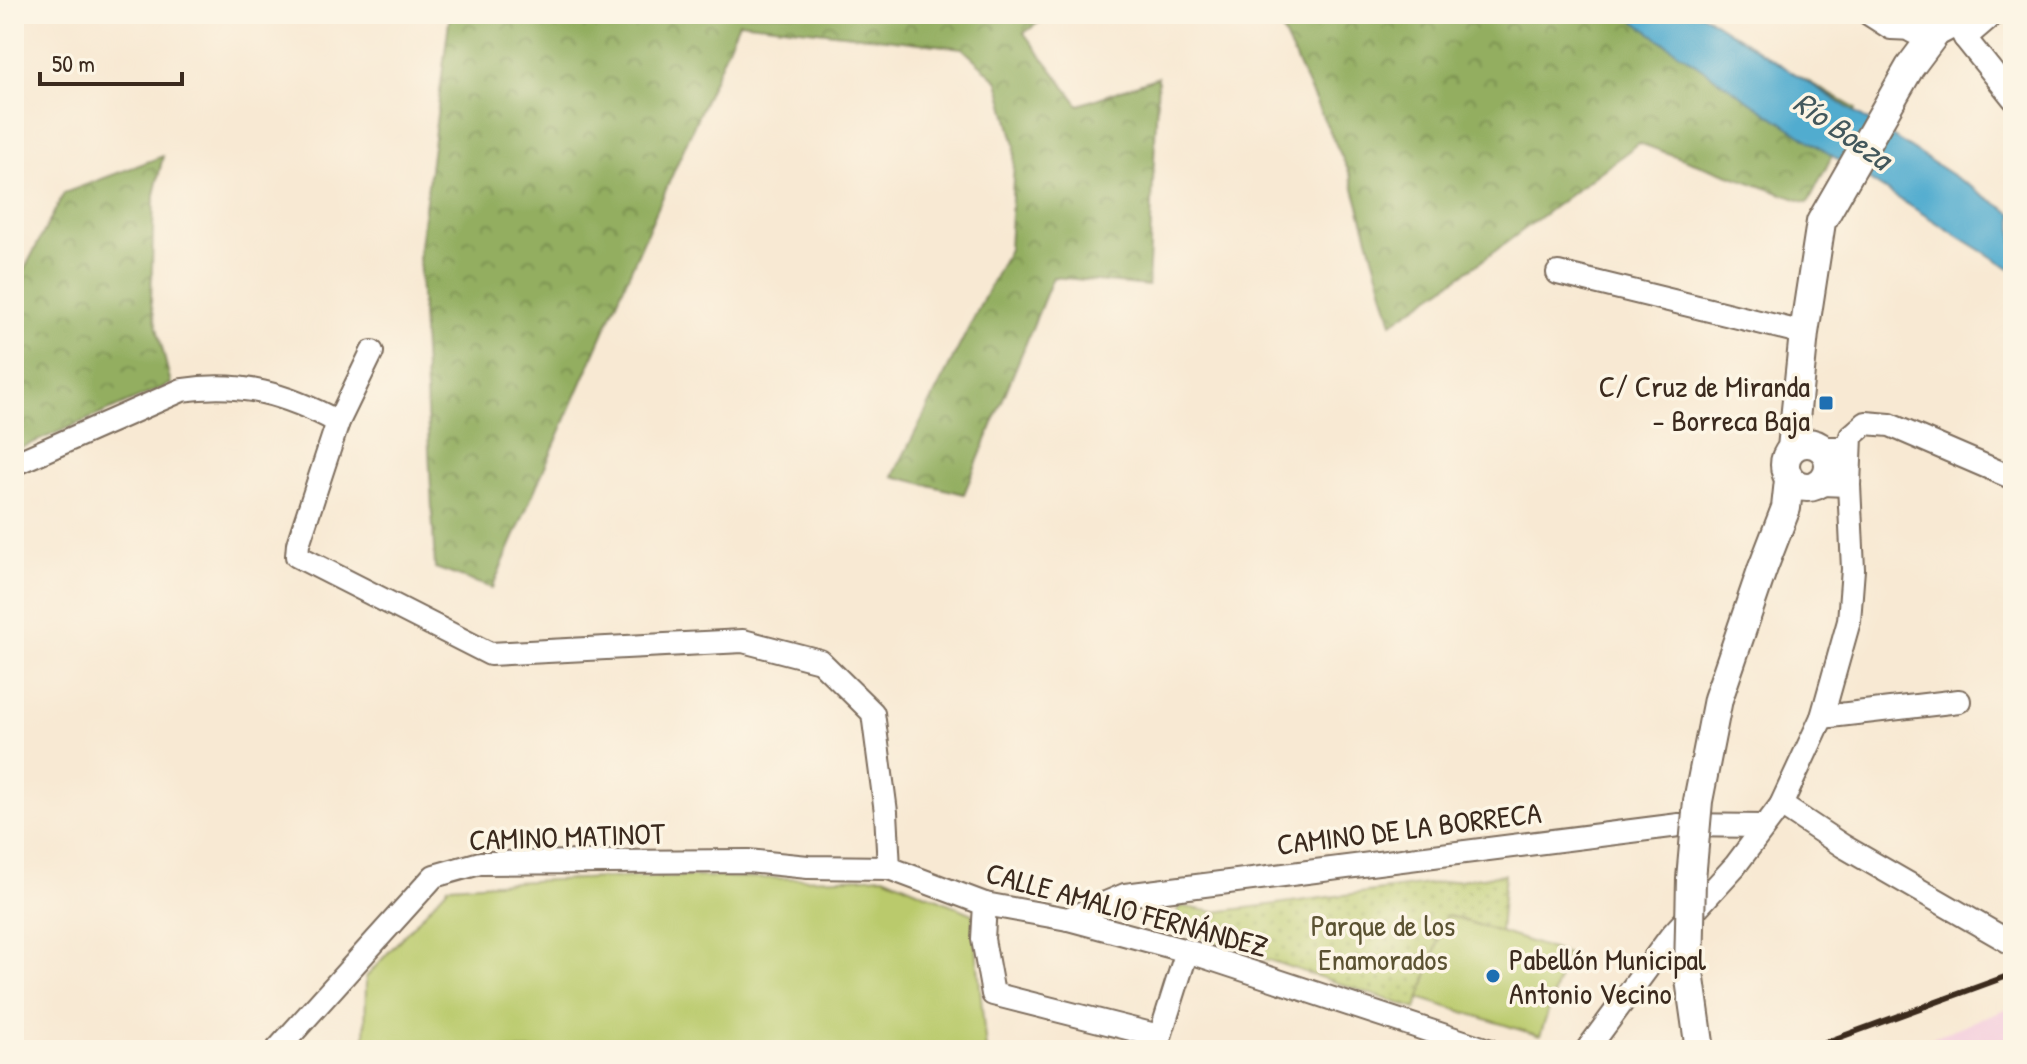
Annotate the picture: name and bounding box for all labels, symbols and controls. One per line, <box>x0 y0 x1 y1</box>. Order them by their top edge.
scale bar <box>40 36 182 86</box>
text: 50 m <box>52 47 95 79</box>
water label: Río Boeza <box>1786 81 1903 181</box>
place label: C/ Cruz de Miranda - Borreca Baja <box>1599 366 1810 440</box>
marker: C/ Cruz de Miranda - Borreca Baja <box>1817 394 1835 412</box>
street label: CAMINO DE LA BORRECA <box>1274 792 1544 864</box>
street label: CAMINO MATINOT <box>468 813 666 859</box>
street label: CALLE AMALIO FERNÁNDEZ <box>982 852 1272 966</box>
park label: Parque de los Enamorados <box>1311 905 1455 979</box>
place label: Pabellón Municipal Antonio Vecino <box>1509 939 1706 1013</box>
marker: Pabellón Municipal Antonio Vecino <box>1484 967 1502 985</box>

